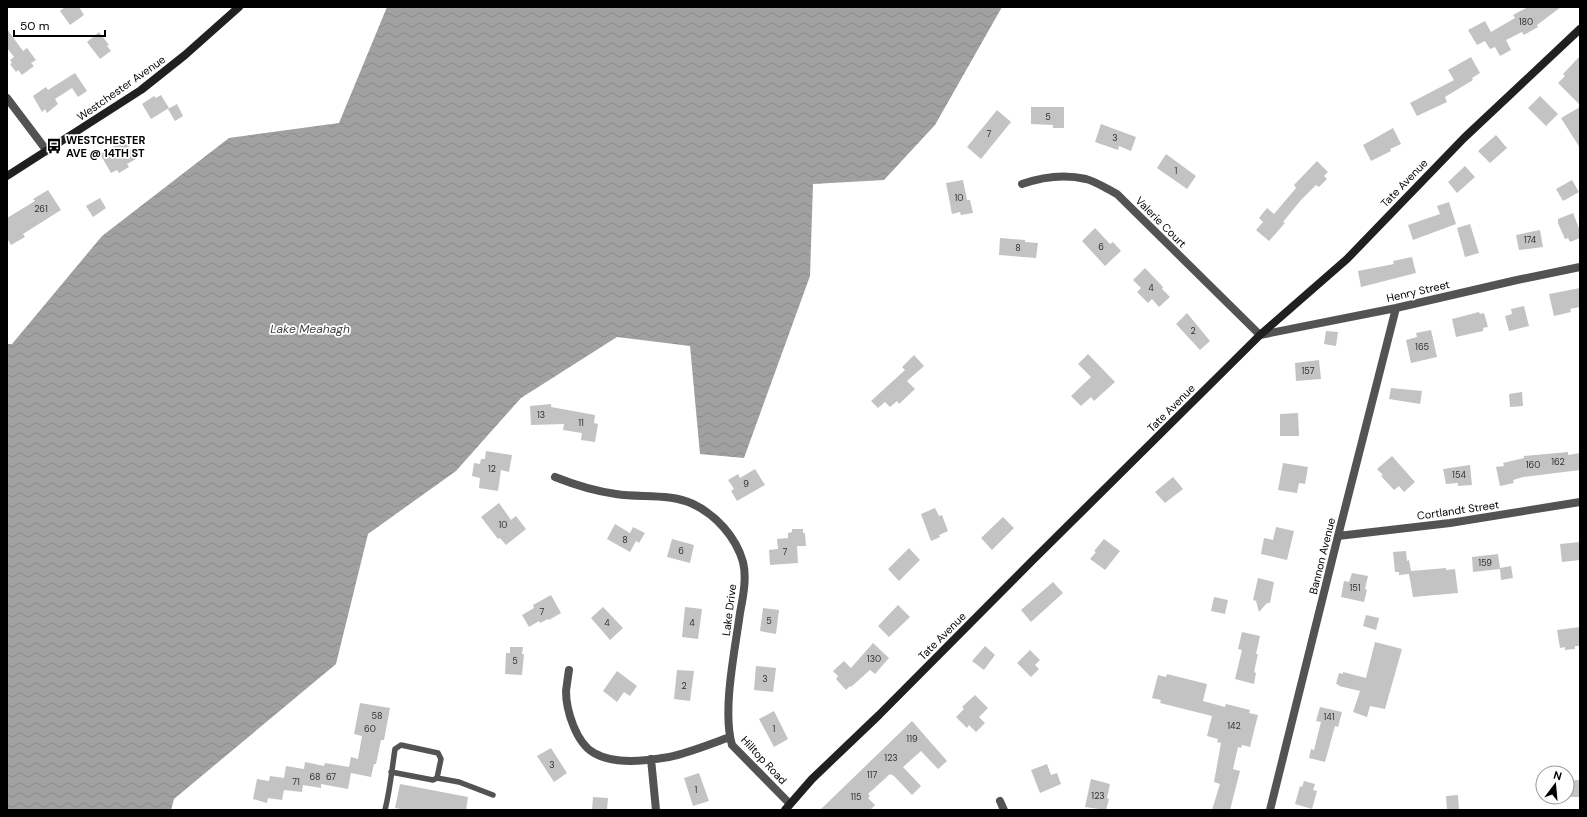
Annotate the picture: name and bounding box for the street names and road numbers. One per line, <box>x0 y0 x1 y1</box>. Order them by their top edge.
street label: Westchester Avenue <box>74 52 168 124</box>
street label: Tate Avenue <box>1377 156 1431 210</box>
street label: Valerie Court <box>1133 194 1189 250</box>
street label: Henry Street <box>1385 277 1451 305</box>
street label: Tate Avenue <box>1144 381 1198 435</box>
street label: Cortlandt Street <box>1416 497 1500 523</box>
street label: Bannon Avenue <box>1306 516 1338 596</box>
street label: Lake Drive <box>719 583 739 637</box>
street label: Tate Avenue <box>915 609 969 663</box>
street label: Hilltop Road <box>738 733 790 787</box>

